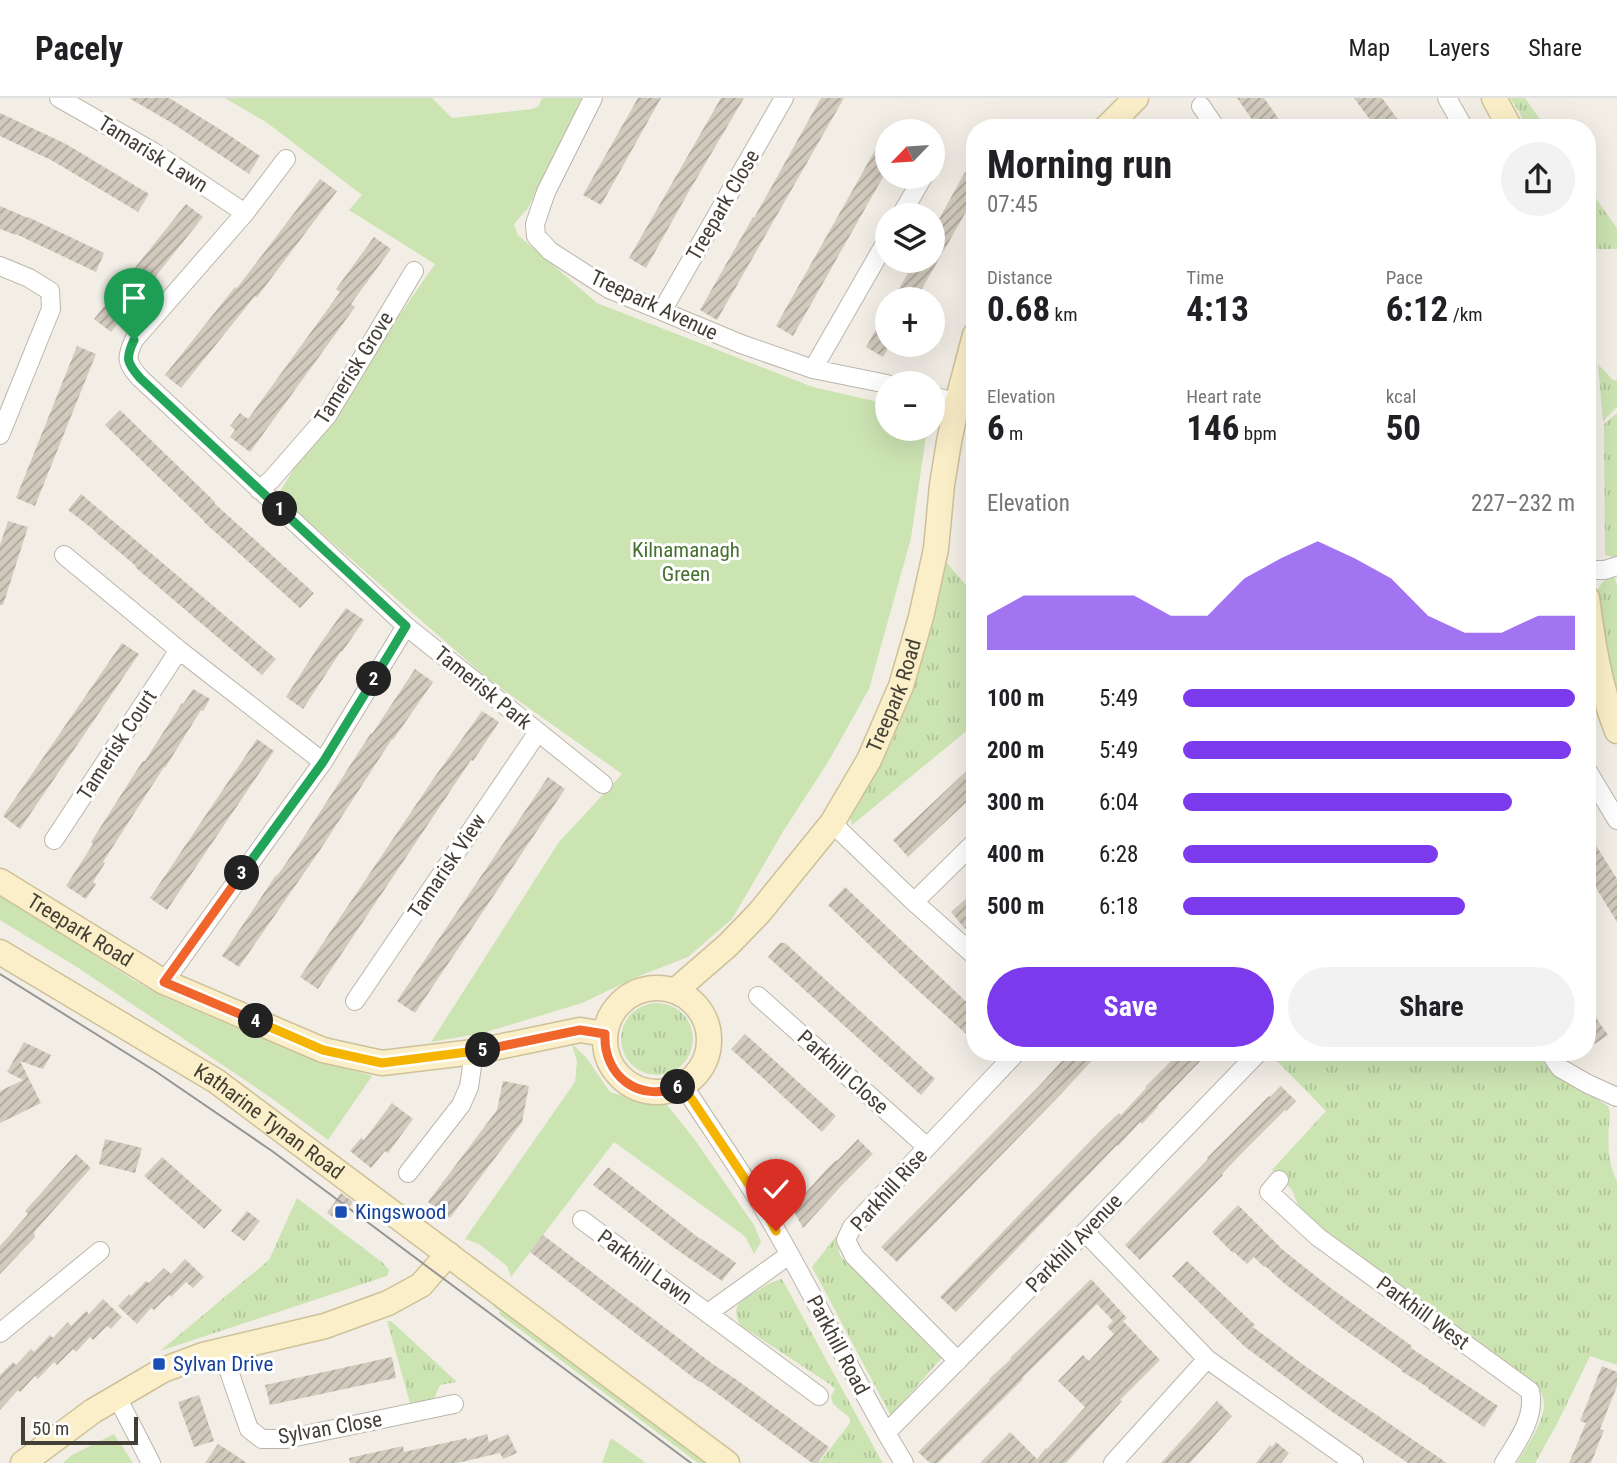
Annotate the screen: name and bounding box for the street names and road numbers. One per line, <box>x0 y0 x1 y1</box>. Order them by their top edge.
street label: Tamarisk Lawn <box>94 111 212 197</box>
street label: Treepark Close <box>682 145 764 265</box>
street label: Treepark Avenue <box>587 265 722 345</box>
street label: Tamerisk Grove <box>310 307 398 429</box>
street label: Treepark Road <box>862 636 926 756</box>
street label: Tamerisk Park <box>430 642 537 735</box>
street label: Tamerisk Court <box>73 686 161 804</box>
street label: Tamarisk View <box>403 809 491 923</box>
street label: Treepark Road <box>23 889 137 972</box>
street label: Parkhill Close <box>793 1025 893 1119</box>
street label: Katharine Tynan Road <box>190 1059 348 1184</box>
street label: Parkhill Rise <box>846 1144 932 1236</box>
street label: Parkhill Avenue <box>1021 1189 1127 1297</box>
street label: Parkhill Lawn <box>593 1225 697 1309</box>
street label: Parkhill West <box>1372 1271 1474 1355</box>
street label: Parkhill Road <box>802 1291 874 1399</box>
street label: Sylvan Close <box>276 1407 384 1449</box>

